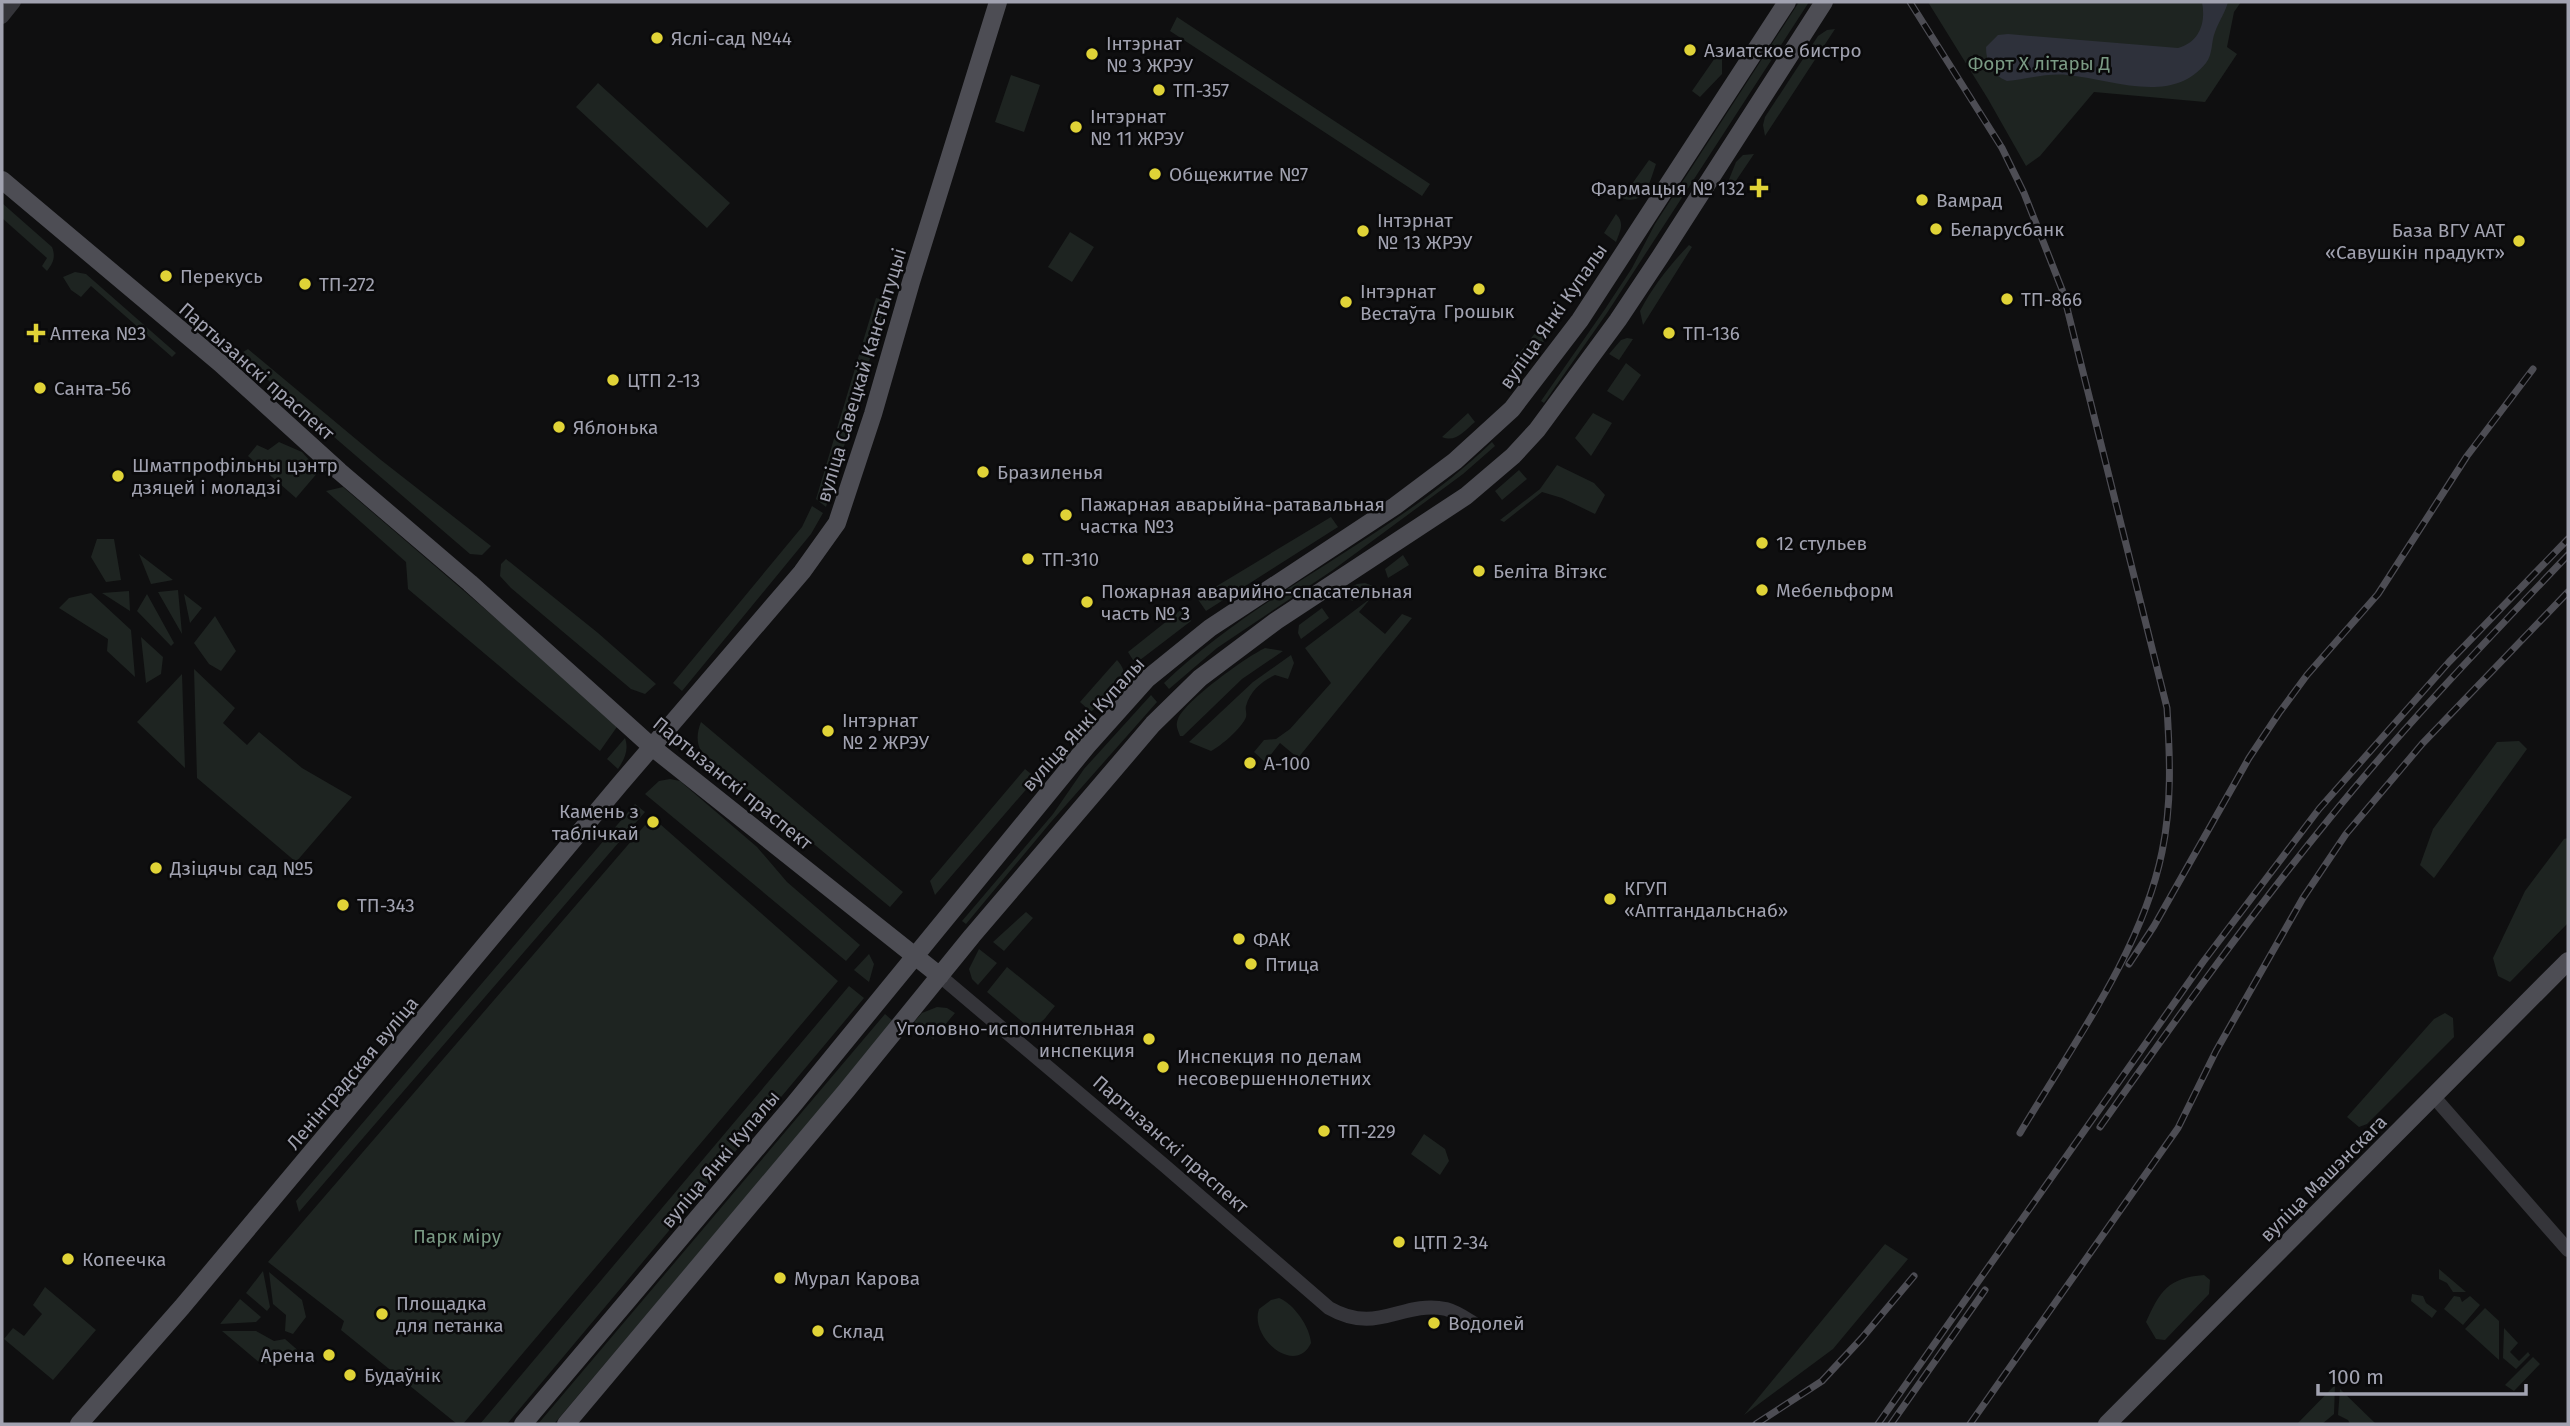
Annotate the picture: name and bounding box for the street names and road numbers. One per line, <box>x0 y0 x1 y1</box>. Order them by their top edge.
street label: вуліца Янкі Купалы <box>1495 239 1612 393</box>
street label: вуліца Савецкай Канстытуцыі <box>812 245 911 505</box>
street label: Партызанскі праспект <box>174 298 339 445</box>
street label: вуліца Янкі Купалы <box>1017 653 1150 796</box>
street label: Партызанскі праспект <box>648 712 817 855</box>
street label: Ленінградская вуліца <box>282 992 423 1155</box>
street label: Партызанскі праспект <box>1088 1071 1253 1218</box>
street label: вуліца Янкі Купалы <box>656 1086 785 1233</box>
street label: вуліца Машэнскага <box>2255 1110 2392 1247</box>

